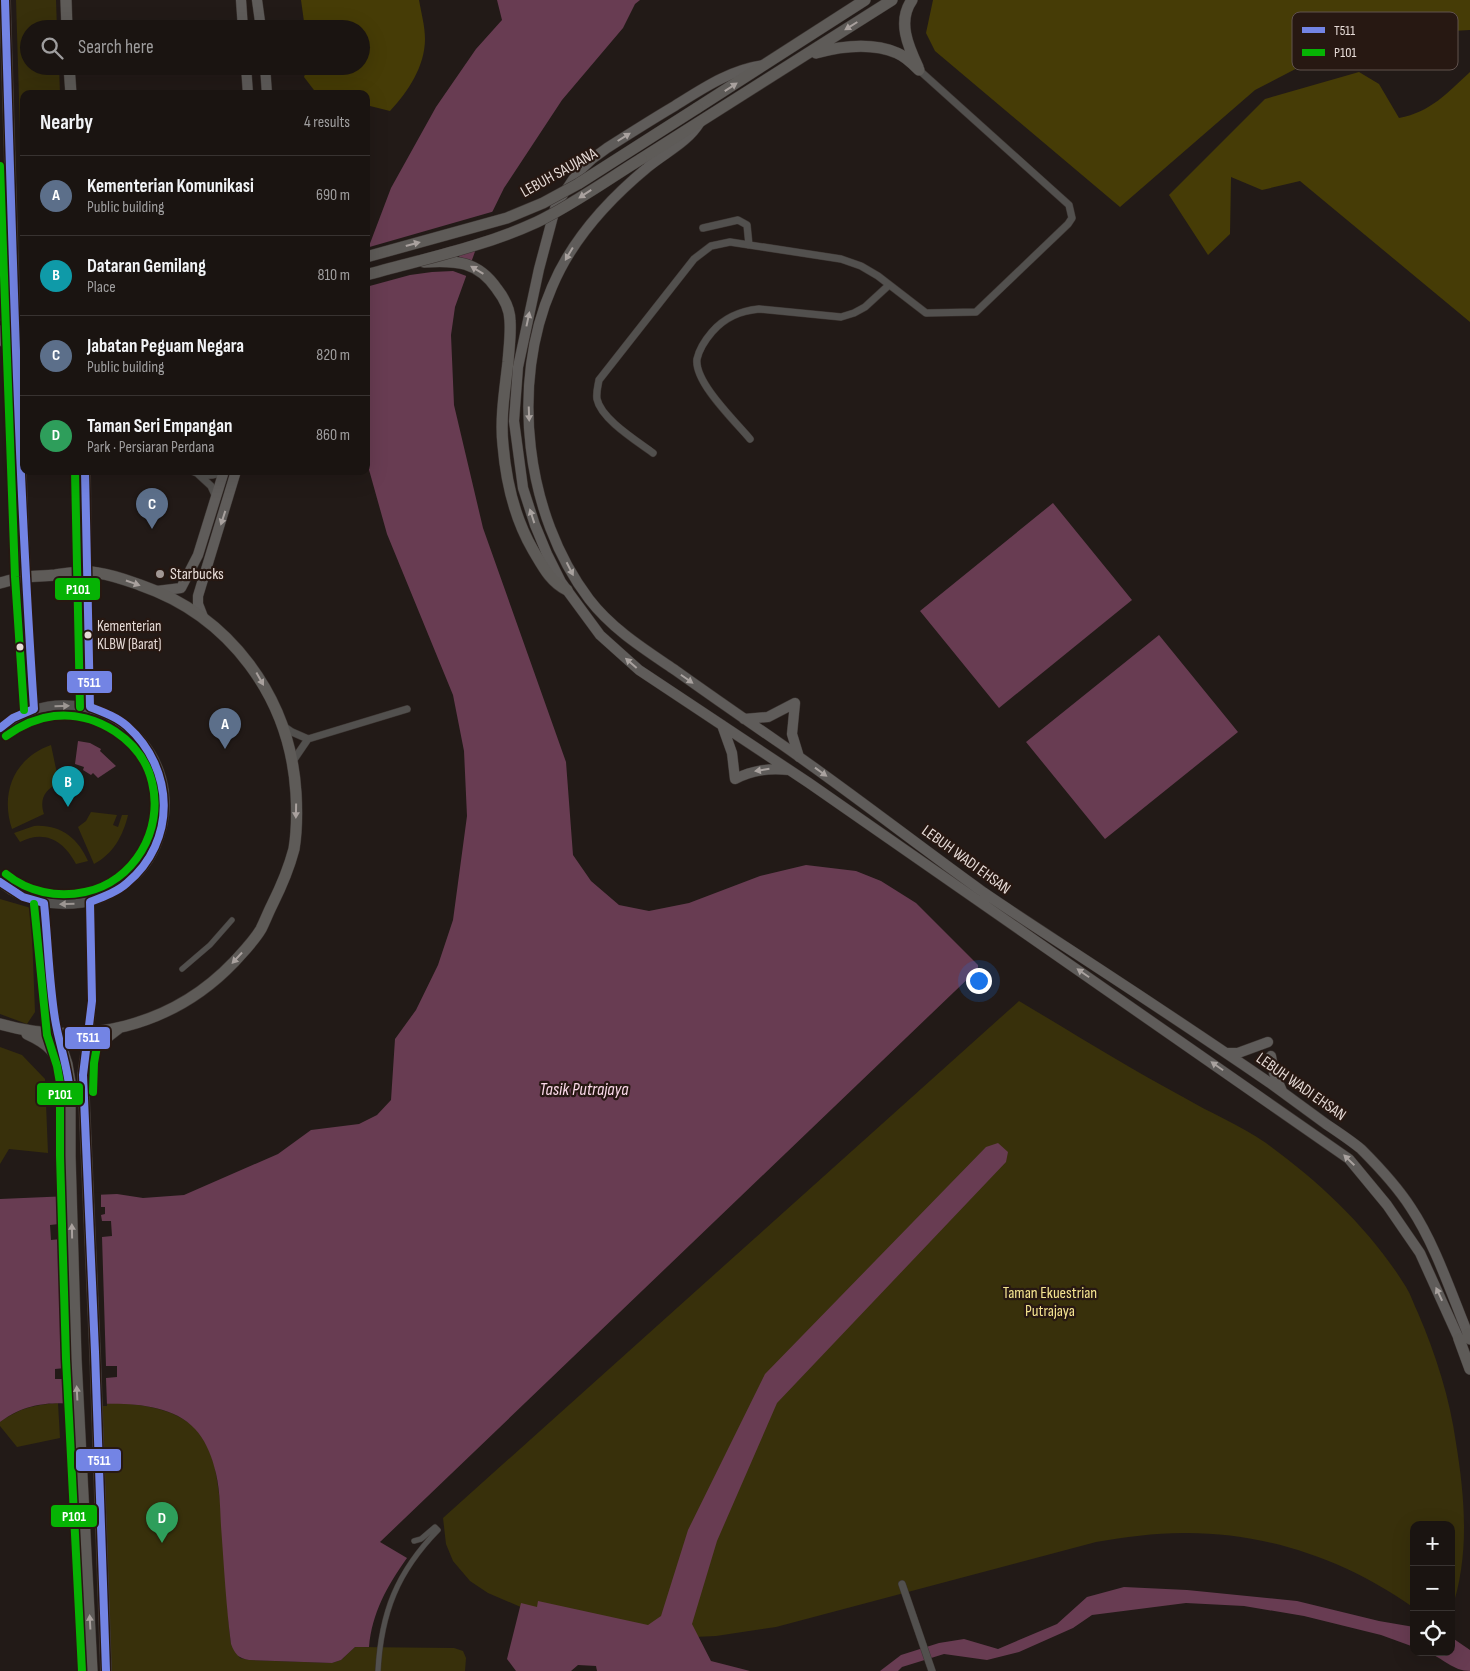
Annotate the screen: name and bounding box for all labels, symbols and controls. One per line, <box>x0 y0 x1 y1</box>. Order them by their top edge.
legend <box>1292 12 1458 70</box>
search box <box>20 20 370 75</box>
one-way arrow <box>845 21 858 31</box>
text: T511 <box>1334 22 1355 39</box>
icon: search <box>38 34 66 62</box>
text: Search here <box>78 36 154 59</box>
text: P101 <box>1334 44 1356 61</box>
one-way arrow <box>724 82 738 92</box>
text: Nearby <box>40 110 93 135</box>
text: 4 results <box>304 113 350 132</box>
one-way arrow <box>617 133 630 142</box>
street label: LEBUH SAUJANA <box>517 144 601 202</box>
text: Kementerian Komunikasi <box>87 175 254 198</box>
text: A <box>52 186 60 205</box>
text: 690 m <box>316 186 350 205</box>
one-way arrow <box>579 190 592 199</box>
text: Public building <box>87 198 164 217</box>
one-way arrow <box>406 240 421 248</box>
one-way arrow <box>565 247 574 260</box>
text: Dataran Gemilang <box>87 255 206 278</box>
one-way arrow <box>470 265 483 274</box>
text: B <box>52 266 60 285</box>
text: 810 m <box>317 266 350 285</box>
text: Place <box>87 278 116 297</box>
one-way arrow <box>524 312 532 327</box>
text: Jabatan Peguam Negara <box>87 335 244 358</box>
text: C <box>52 346 60 365</box>
text: 820 m <box>316 346 350 365</box>
text: Public building <box>87 358 164 377</box>
one-way arrow <box>525 406 533 422</box>
text: Taman Seri Empangan <box>87 415 232 438</box>
text: D <box>52 426 60 445</box>
text: 860 m <box>316 426 350 445</box>
text: Park · Persiaran Perdana <box>87 438 214 457</box>
pin: C <box>136 488 168 529</box>
one-way arrow <box>528 508 536 523</box>
one-way arrow <box>219 511 227 526</box>
one-way arrow <box>566 562 574 577</box>
place label: Starbucks <box>170 565 224 584</box>
marker: Starbucks <box>154 568 166 580</box>
line badge: P101 <box>54 577 101 601</box>
one-way arrow <box>126 579 141 587</box>
text: P101 <box>66 581 91 598</box>
place label: Kementerian KLBW (Barat) <box>97 617 162 654</box>
marker: Kementerian KLBW (Barat) <box>83 630 93 640</box>
unlabelled marker <box>15 642 25 652</box>
one-way arrow <box>626 657 638 669</box>
line badge: T511 <box>66 670 113 694</box>
one-way arrow <box>255 672 264 686</box>
text: T511 <box>77 674 101 691</box>
one-way arrow <box>681 674 694 684</box>
one-way arrow <box>54 701 70 709</box>
pin: A <box>209 708 241 749</box>
pin: B <box>52 766 84 807</box>
one-way arrow <box>753 767 769 775</box>
one-way arrow <box>814 767 828 777</box>
one-way arrow <box>292 803 300 819</box>
street label: LEBUH WADI EHSAN <box>918 821 1014 899</box>
one-way arrow <box>59 901 75 909</box>
one-way arrow <box>231 952 243 964</box>
your location <box>966 968 992 994</box>
one-way arrow <box>1076 968 1090 978</box>
line badge: T511 <box>64 1026 111 1050</box>
text: T511 <box>76 1029 100 1046</box>
street label: LEBUH WADI EHSAN <box>1252 1049 1350 1125</box>
one-way arrow <box>1210 1061 1224 1071</box>
water label: Tasik Putrajaya <box>540 1079 629 1100</box>
line badge: P101 <box>36 1082 84 1106</box>
text: P101 <box>48 1086 73 1103</box>
one-way arrow <box>1343 1154 1355 1166</box>
one-way arrow <box>68 1222 76 1238</box>
park label: Taman Ekuestrian Putrajaya <box>1003 1284 1097 1321</box>
one-way arrow <box>1434 1287 1442 1301</box>
one-way arrow <box>73 1385 81 1401</box>
line badge: T511 <box>75 1448 122 1472</box>
text: T511 <box>87 1452 111 1469</box>
pin: D <box>146 1502 178 1543</box>
line badge: P101 <box>50 1504 98 1528</box>
text: P101 <box>62 1508 87 1525</box>
map controls <box>1410 1521 1455 1656</box>
button: + <box>1410 1521 1455 1566</box>
button: − <box>1410 1566 1455 1611</box>
button: locate <box>1410 1611 1455 1656</box>
one-way arrow <box>85 1614 93 1630</box>

